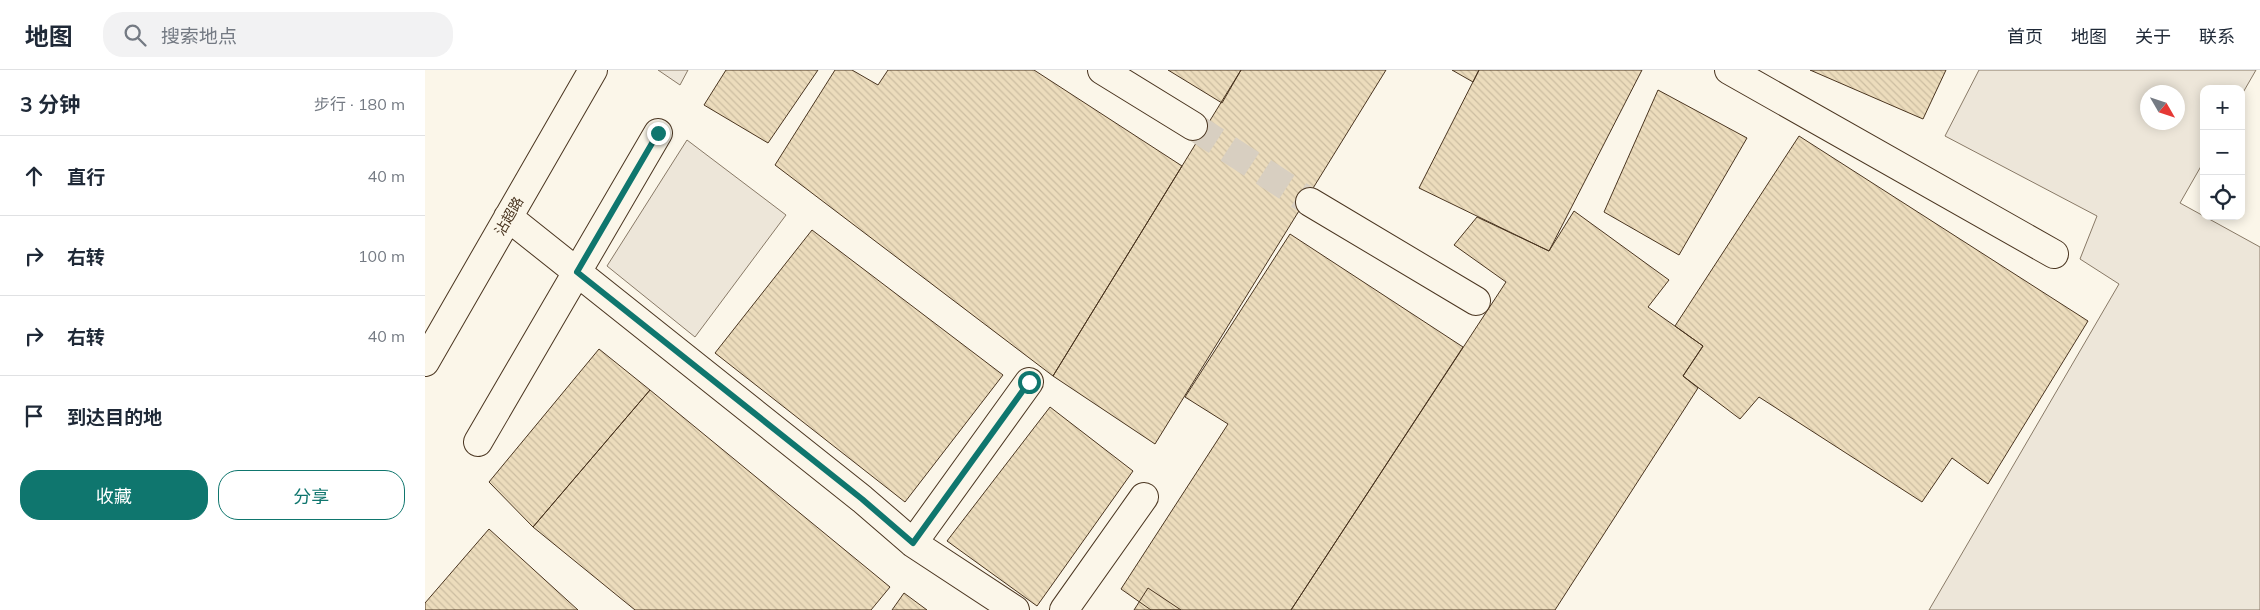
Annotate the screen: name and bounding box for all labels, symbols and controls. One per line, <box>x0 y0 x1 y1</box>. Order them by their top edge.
search box <box>103 12 453 57</box>
text: 地图 <box>25 21 73 51</box>
icon: search <box>121 21 149 49</box>
text: 搜索地点 <box>161 24 237 48</box>
text: 首页 <box>2007 25 2043 48</box>
text: 地图 <box>2071 25 2107 48</box>
text: 关于 <box>2135 25 2171 48</box>
text: 联系 <box>2199 25 2235 48</box>
north arrow <box>2140 85 2185 130</box>
map controls <box>2200 85 2245 220</box>
button: + <box>2200 85 2245 130</box>
text: 3 分钟 <box>20 91 80 117</box>
text: 步行 · 180 m <box>314 94 405 114</box>
route end <box>647 122 670 145</box>
button: − <box>2200 130 2245 175</box>
icon: ahead <box>20 162 48 190</box>
text: 直行 <box>67 165 105 189</box>
text: 40 m <box>368 166 405 186</box>
button: locate <box>2200 175 2245 220</box>
street label: 沾超路 <box>491 193 527 239</box>
icon: right <box>20 242 48 270</box>
text: 右转 <box>67 245 105 269</box>
text: 100 m <box>358 246 405 266</box>
icon: right <box>20 322 48 350</box>
text: 右转 <box>67 325 105 349</box>
text: 40 m <box>368 326 405 346</box>
route start <box>1018 371 1041 394</box>
icon: arrive <box>20 402 48 430</box>
text: 到达目的地 <box>67 405 162 429</box>
button: 收藏 <box>20 470 208 520</box>
button: 分享 <box>218 470 405 520</box>

